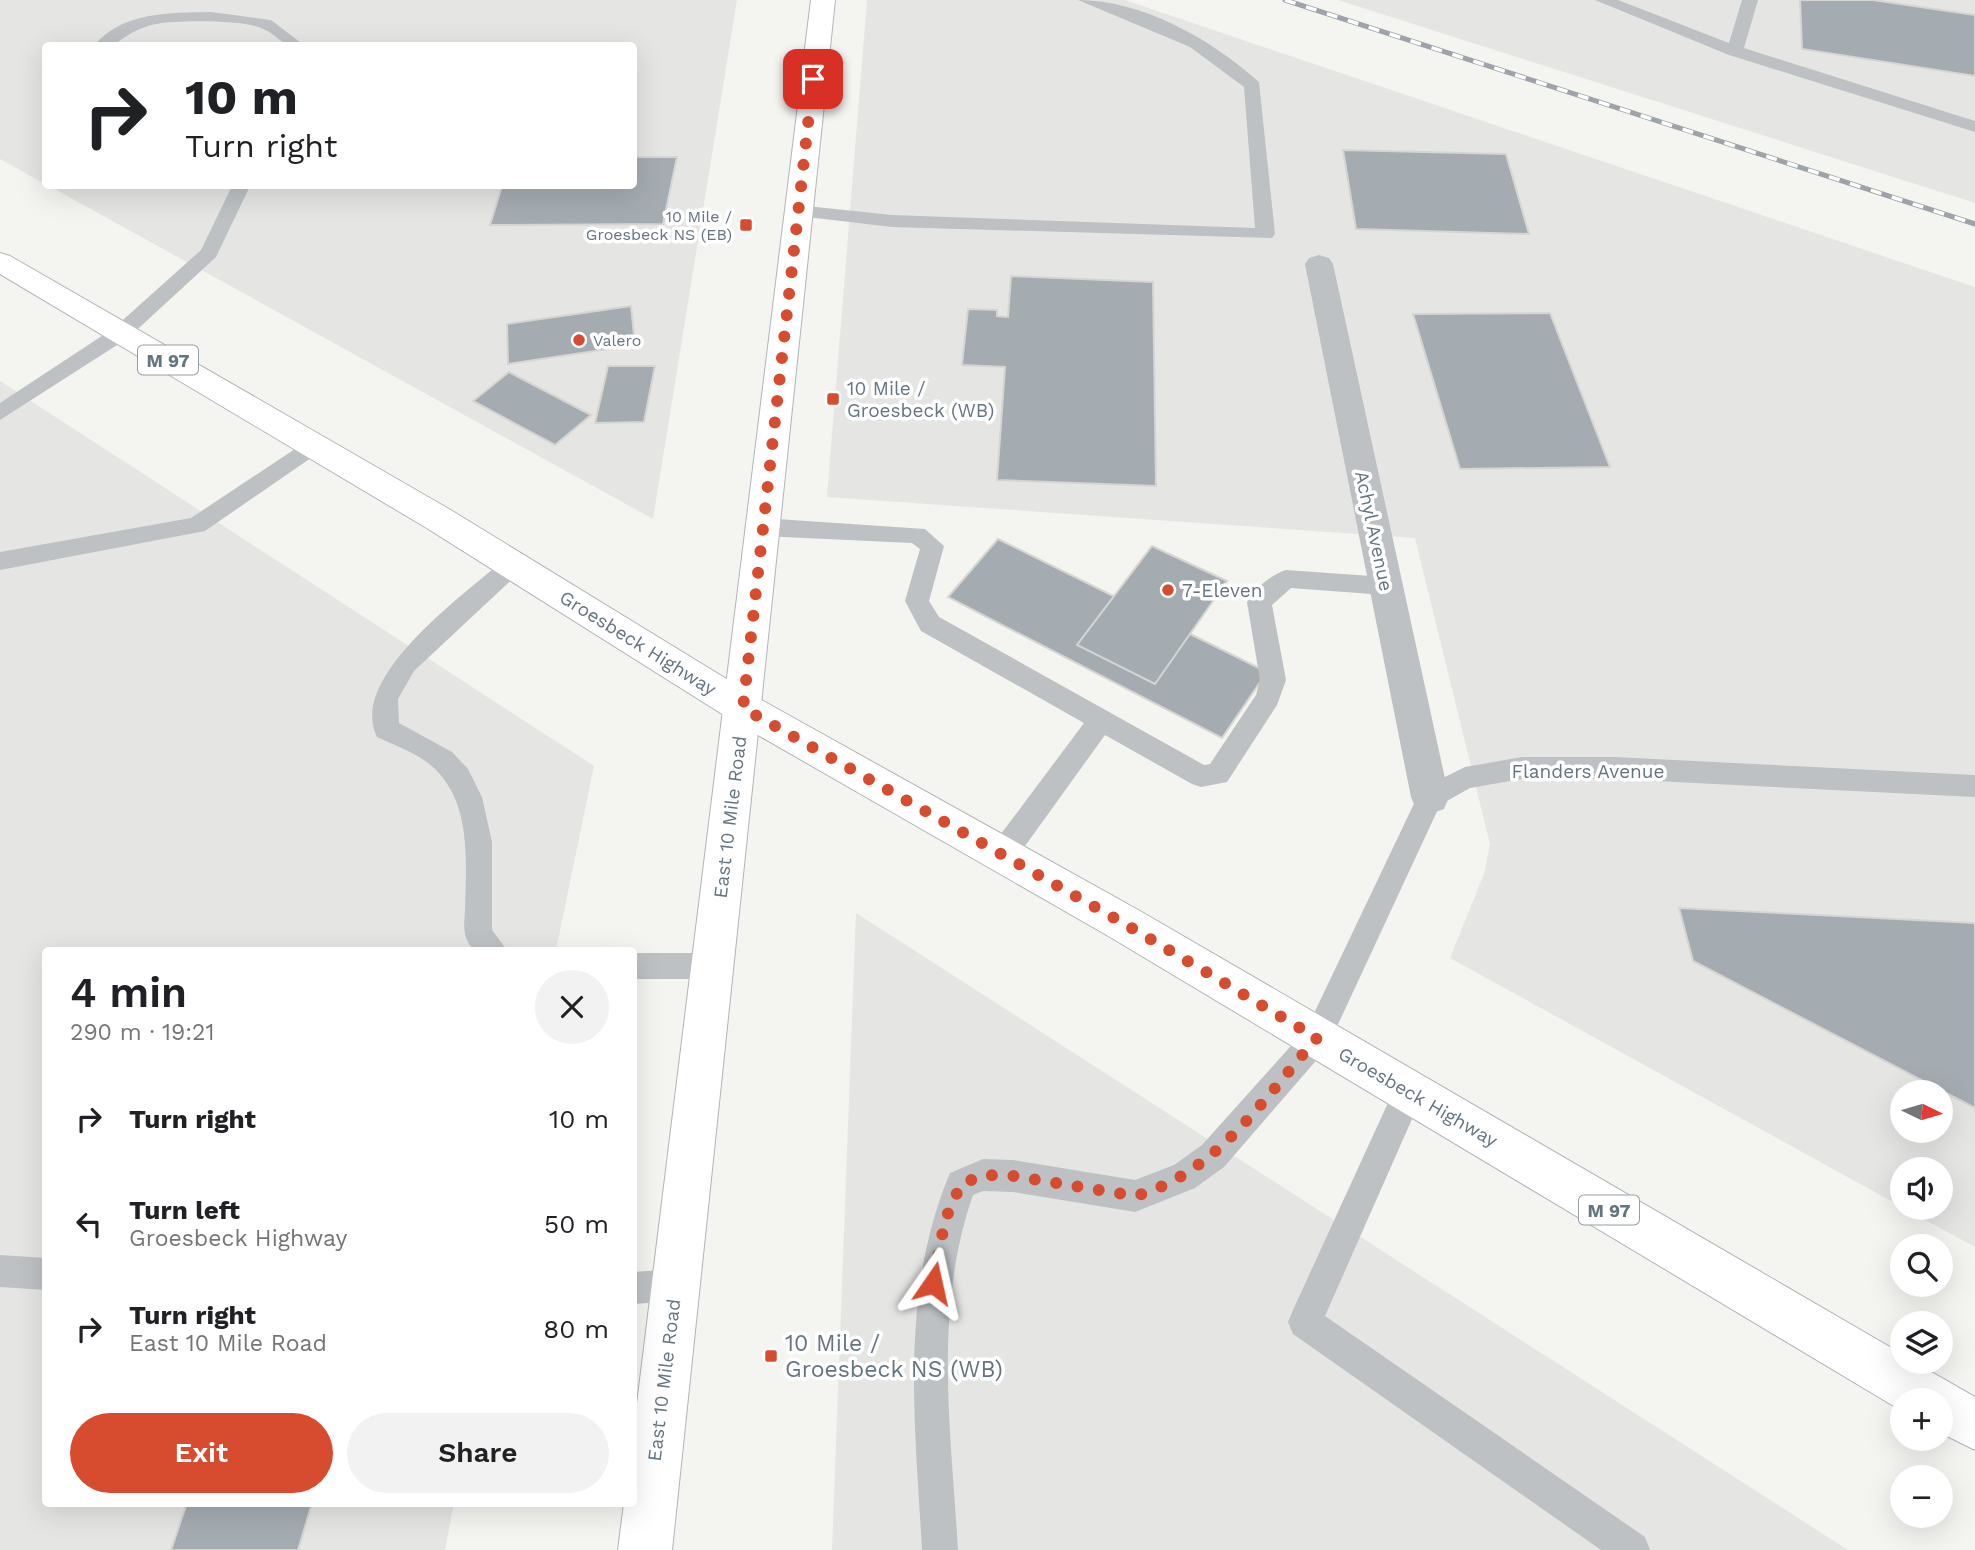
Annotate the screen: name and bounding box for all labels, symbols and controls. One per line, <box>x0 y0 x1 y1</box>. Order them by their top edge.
pin <box>783 49 843 109</box>
icon: arrive <box>794 60 832 98</box>
text: 10 m <box>185 68 298 126</box>
icon: right <box>70 70 161 161</box>
text: Turn right <box>185 127 337 165</box>
place label: 10 Mile / Groesbeck NS (EB) <box>586 207 732 244</box>
marker: 10 Mile / Groesbeck NS (EB) <box>738 217 754 233</box>
place label: Valero <box>593 331 641 350</box>
marker: Valero <box>571 332 587 348</box>
road number: M 97 <box>138 346 198 374</box>
place label: 10 Mile / Groesbeck (WB) <box>847 377 994 422</box>
marker: 10 Mile / Groesbeck (WB) <box>825 391 841 407</box>
street label: Achyl Avenue <box>1350 469 1398 593</box>
place label: 7-Eleven <box>1182 579 1263 602</box>
marker: 7-Eleven <box>1160 582 1176 598</box>
street label: Groesbeck Highway <box>555 585 721 701</box>
street label: East 10 Mile Road <box>709 734 751 900</box>
street label: Flanders Avenue <box>1511 760 1665 783</box>
text: 4 min <box>70 968 187 1017</box>
button: close <box>535 970 609 1044</box>
text: 290 m · 19:21 <box>70 1019 214 1046</box>
street label: Groesbeck Highway <box>1334 1042 1502 1152</box>
north arrow <box>1890 1080 1953 1143</box>
map controls <box>1890 1080 1953 1528</box>
icon: right <box>70 1100 108 1138</box>
text: Turn right <box>129 1104 256 1134</box>
text: 10 m <box>549 1104 609 1134</box>
button: sound <box>1890 1157 1953 1220</box>
text: Turn left <box>129 1195 240 1225</box>
road number: M 97 <box>1579 1196 1639 1224</box>
icon: left <box>70 1205 108 1243</box>
text: 50 m <box>544 1209 609 1239</box>
text: Groesbeck Highway <box>129 1225 347 1252</box>
button: search <box>1890 1234 1953 1297</box>
position arrow <box>896 1246 970 1320</box>
street label: East 10 Mile Road <box>643 1297 685 1463</box>
text: Turn right <box>129 1300 256 1330</box>
icon: right <box>70 1310 108 1348</box>
button: layers <box>1890 1311 1953 1374</box>
text: 80 m <box>543 1314 609 1344</box>
text: East 10 Mile Road <box>129 1330 327 1357</box>
place label: 10 Mile / Groesbeck NS (WB) <box>785 1330 1003 1383</box>
marker: 10 Mile / Groesbeck NS (WB) <box>763 1348 779 1364</box>
button: + <box>1890 1388 1953 1451</box>
button: Exit <box>70 1413 333 1493</box>
button: Share <box>347 1413 609 1493</box>
button: − <box>1890 1465 1953 1528</box>

